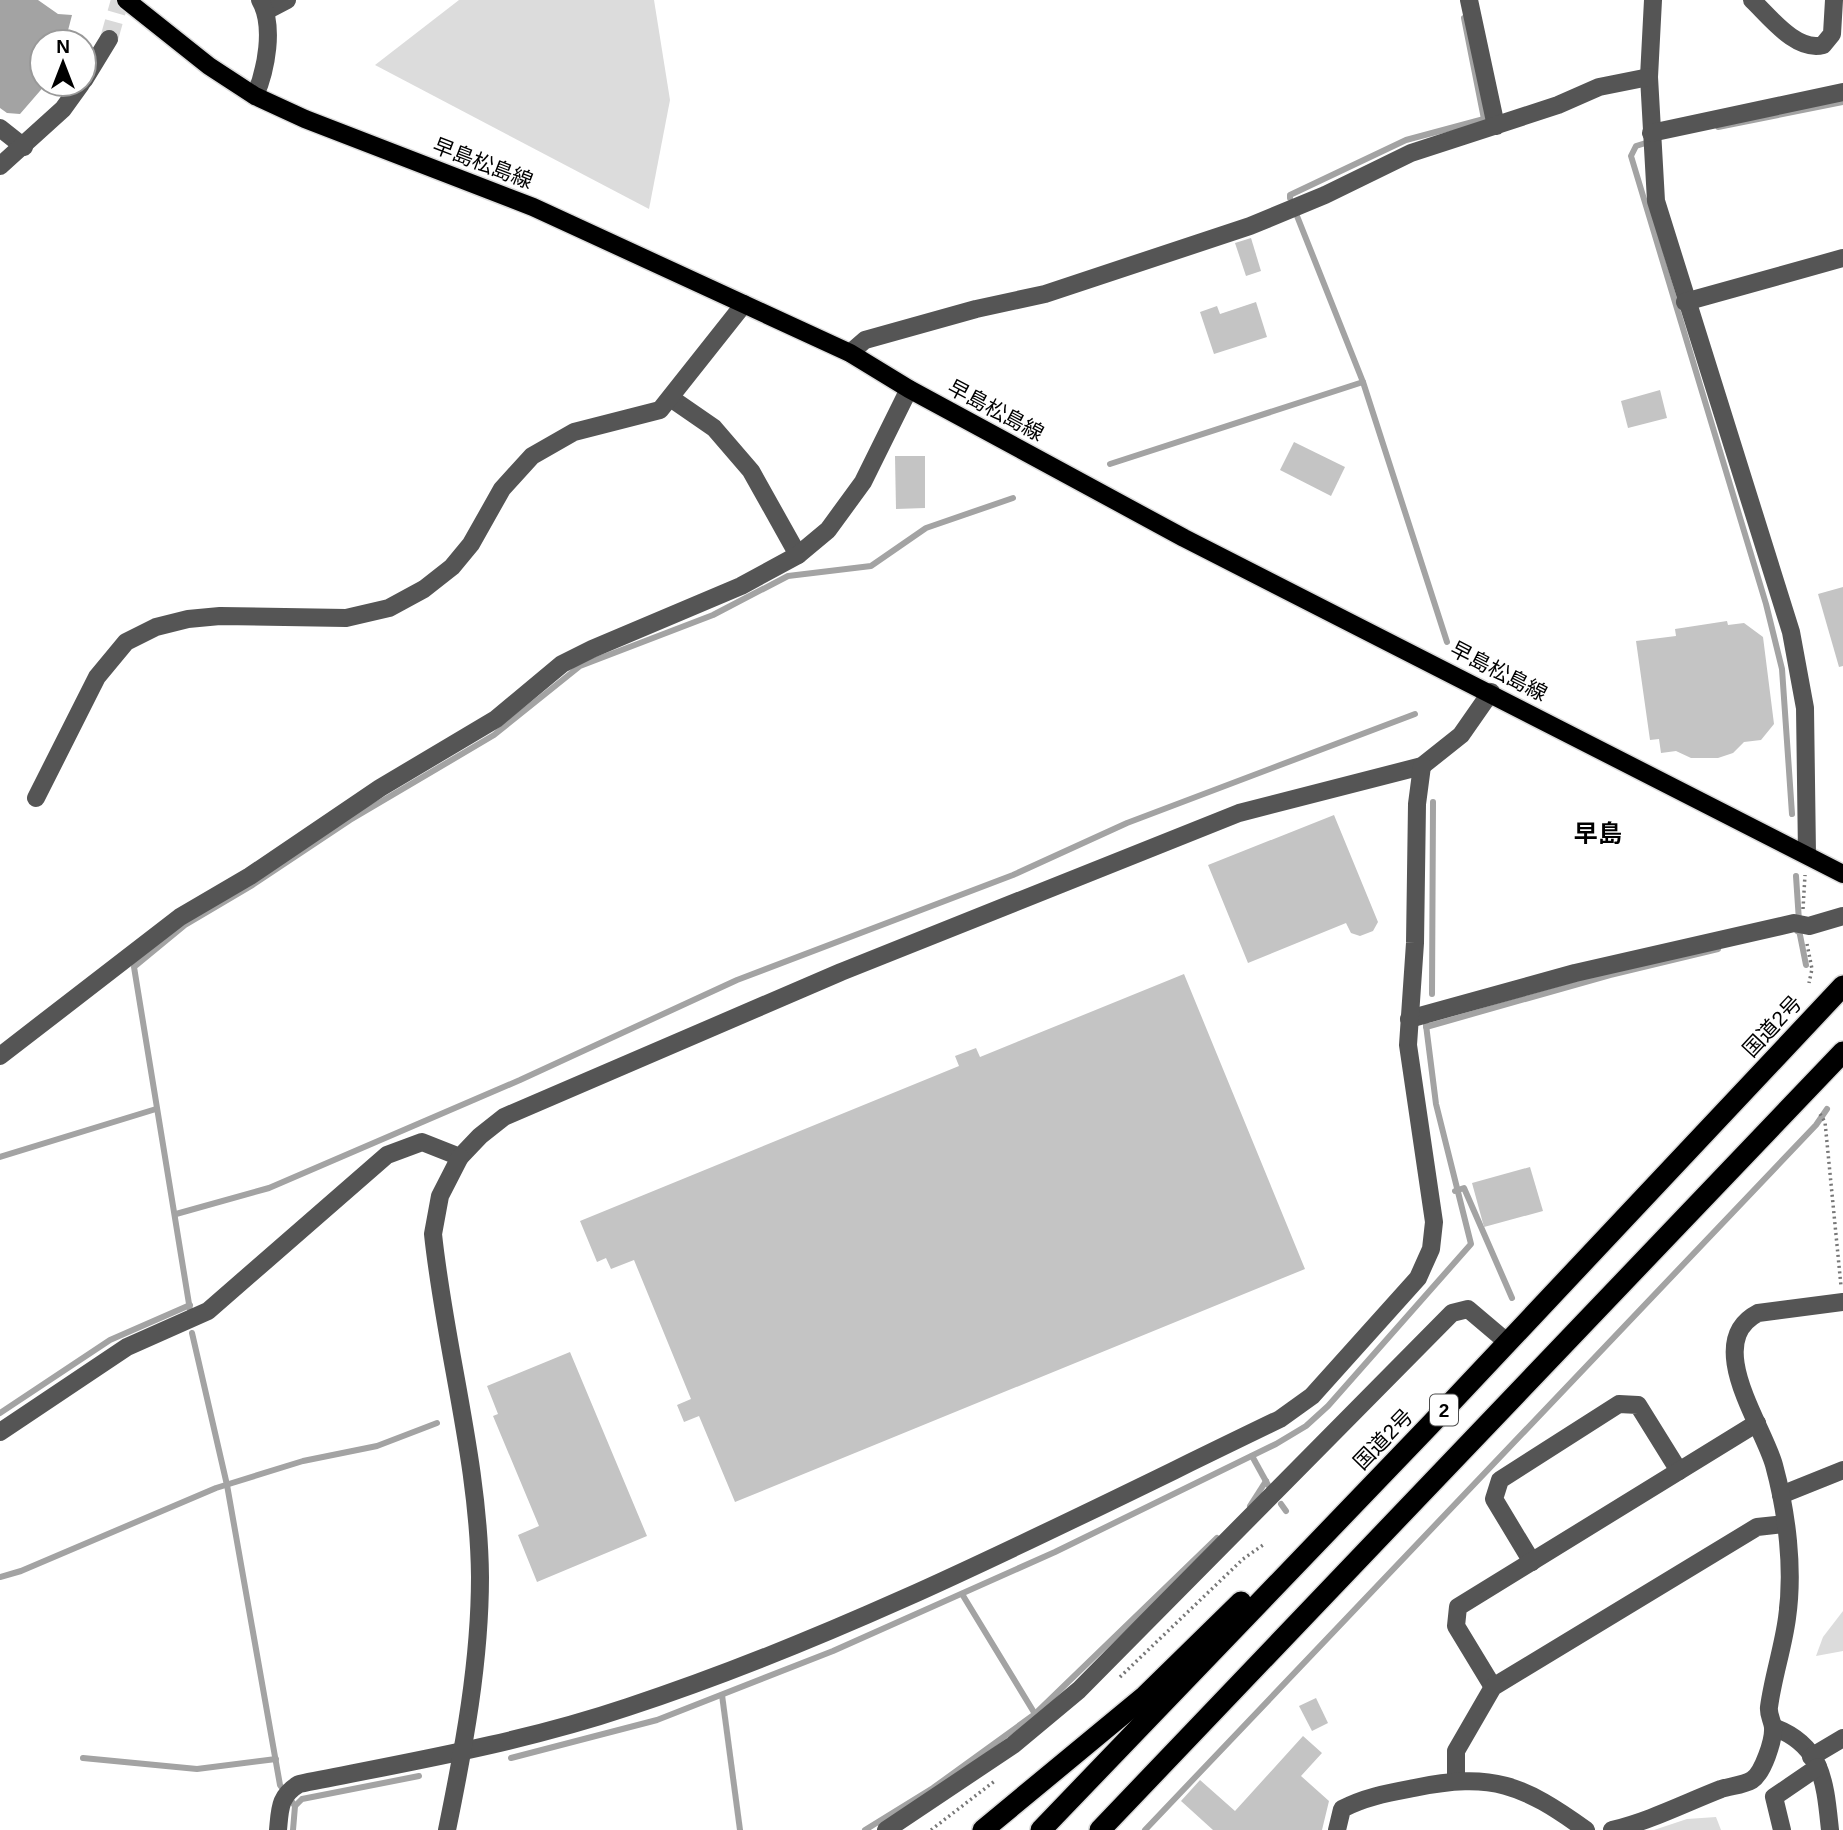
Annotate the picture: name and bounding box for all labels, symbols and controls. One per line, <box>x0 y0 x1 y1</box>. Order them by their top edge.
north arrow <box>28 28 98 98</box>
text: N <box>56 36 70 57</box>
street label: 早島松島線 <box>430 133 536 193</box>
street label: 早島松島線 <box>944 375 1048 445</box>
street label: 早島松島線 <box>1447 637 1551 705</box>
district label: 早島 <box>1574 820 1622 847</box>
street label: 国道2号 <box>1738 991 1806 1061</box>
road number: 2 <box>1430 1394 1458 1426</box>
street label: 国道2号 <box>1349 1404 1417 1474</box>

